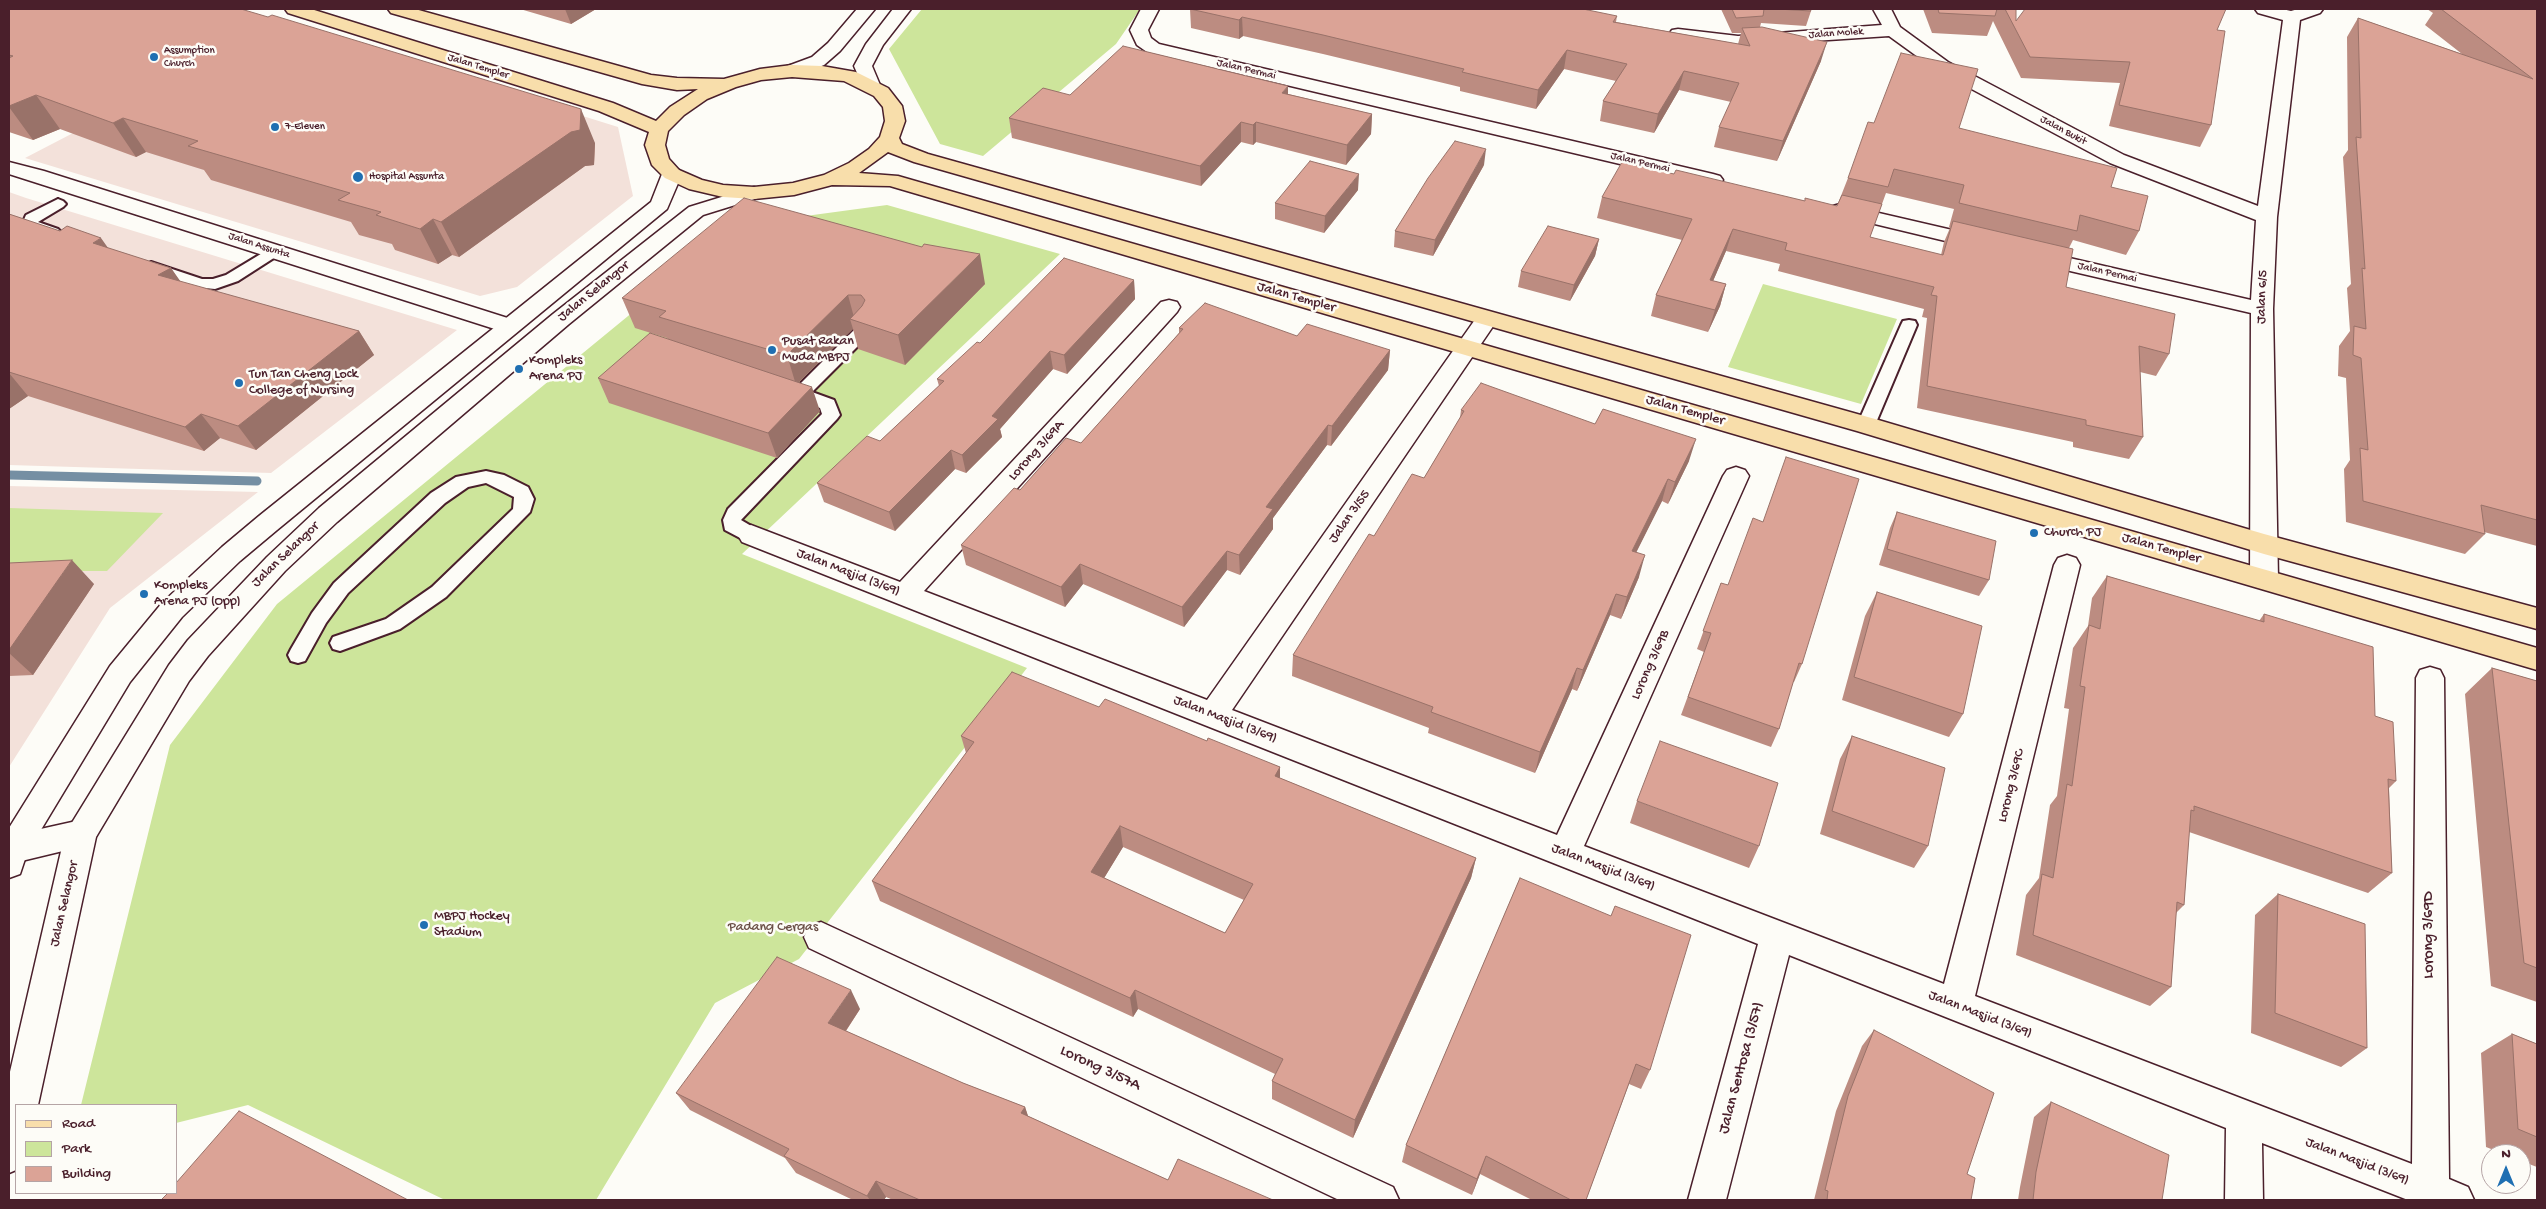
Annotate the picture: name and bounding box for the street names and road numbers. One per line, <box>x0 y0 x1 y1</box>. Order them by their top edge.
street label: Jalan Molek <box>1808 26 1864 42</box>
street label: Jalan Templer <box>446 51 510 83</box>
street label: Jalan Permai <box>1215 57 1277 83</box>
street label: Jalan Bukit <box>2037 113 2089 149</box>
street label: Jalan Permai <box>1609 150 1671 176</box>
street label: Jalan Assunta <box>227 230 291 262</box>
street label: Jalan Selangor <box>555 258 633 326</box>
street label: Jalan Permai <box>2076 260 2138 286</box>
street label: Jalan 6/5 <box>2254 270 2272 324</box>
street label: Jalan Templer <box>1255 279 1337 317</box>
street label: Jalan Templer <box>1644 392 1726 430</box>
street label: Lorong 3/69A <box>1005 417 1069 485</box>
street label: Jalan 3/55 <box>1326 487 1374 547</box>
street label: Jalan Selangor <box>249 519 323 591</box>
street label: Jalan Templer <box>2120 530 2202 568</box>
street label: Jalan Masjid (3/69) <box>794 545 902 601</box>
street label: Lorong 3/69B <box>1628 628 1674 702</box>
street label: Jalan Masjid (3/69) <box>1171 692 1279 748</box>
street label: Lorong 3/69C <box>1995 748 2029 824</box>
street label: Jalan Masjid (3/69) <box>1549 840 1657 896</box>
street label: Jalan Selangor <box>47 860 83 948</box>
street label: Lorong 3/69D <box>2420 891 2440 979</box>
street label: Jalan Masjid (3/69) <box>1926 987 2034 1043</box>
street label: Jalan Sentosa (3/57) <box>1715 1000 1769 1136</box>
street label: Lorong 3/57A <box>1057 1042 1143 1096</box>
street label: Jalan Masjid (3/69) <box>2303 1134 2411 1190</box>

